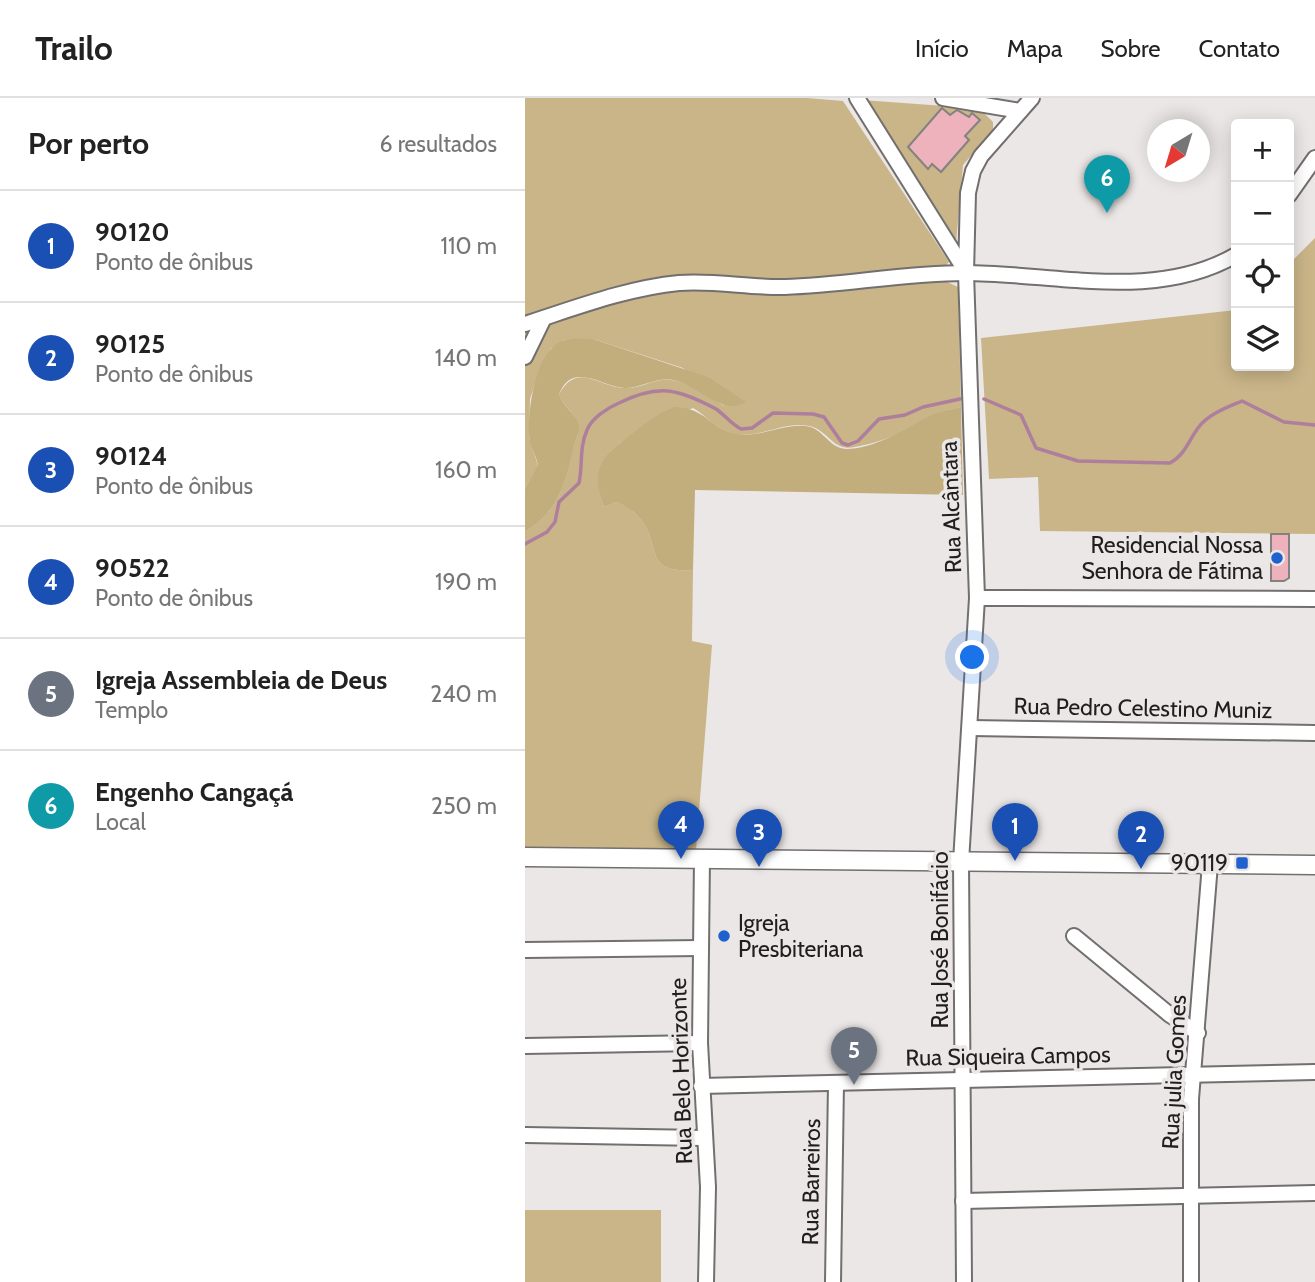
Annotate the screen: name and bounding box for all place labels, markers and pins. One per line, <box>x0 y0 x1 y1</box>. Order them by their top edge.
pin: 6 <box>1084 155 1130 213</box>
place label: Residencial Nossa Senhora de Fátima <box>1081 531 1263 585</box>
marker: Residencial Nossa Senhora de Fátima <box>1269 550 1285 566</box>
pin: 4 <box>658 801 704 859</box>
pin: 1 <box>992 803 1038 861</box>
pin: 3 <box>736 809 782 867</box>
pin: 2 <box>1118 811 1164 869</box>
place label: 90119 <box>1171 849 1228 877</box>
marker: 90119 <box>1234 855 1250 871</box>
place label: Igreja Presbiteriana <box>738 909 863 963</box>
marker: Igreja Presbiteriana <box>716 928 732 944</box>
pin: 5 <box>831 1027 877 1085</box>

